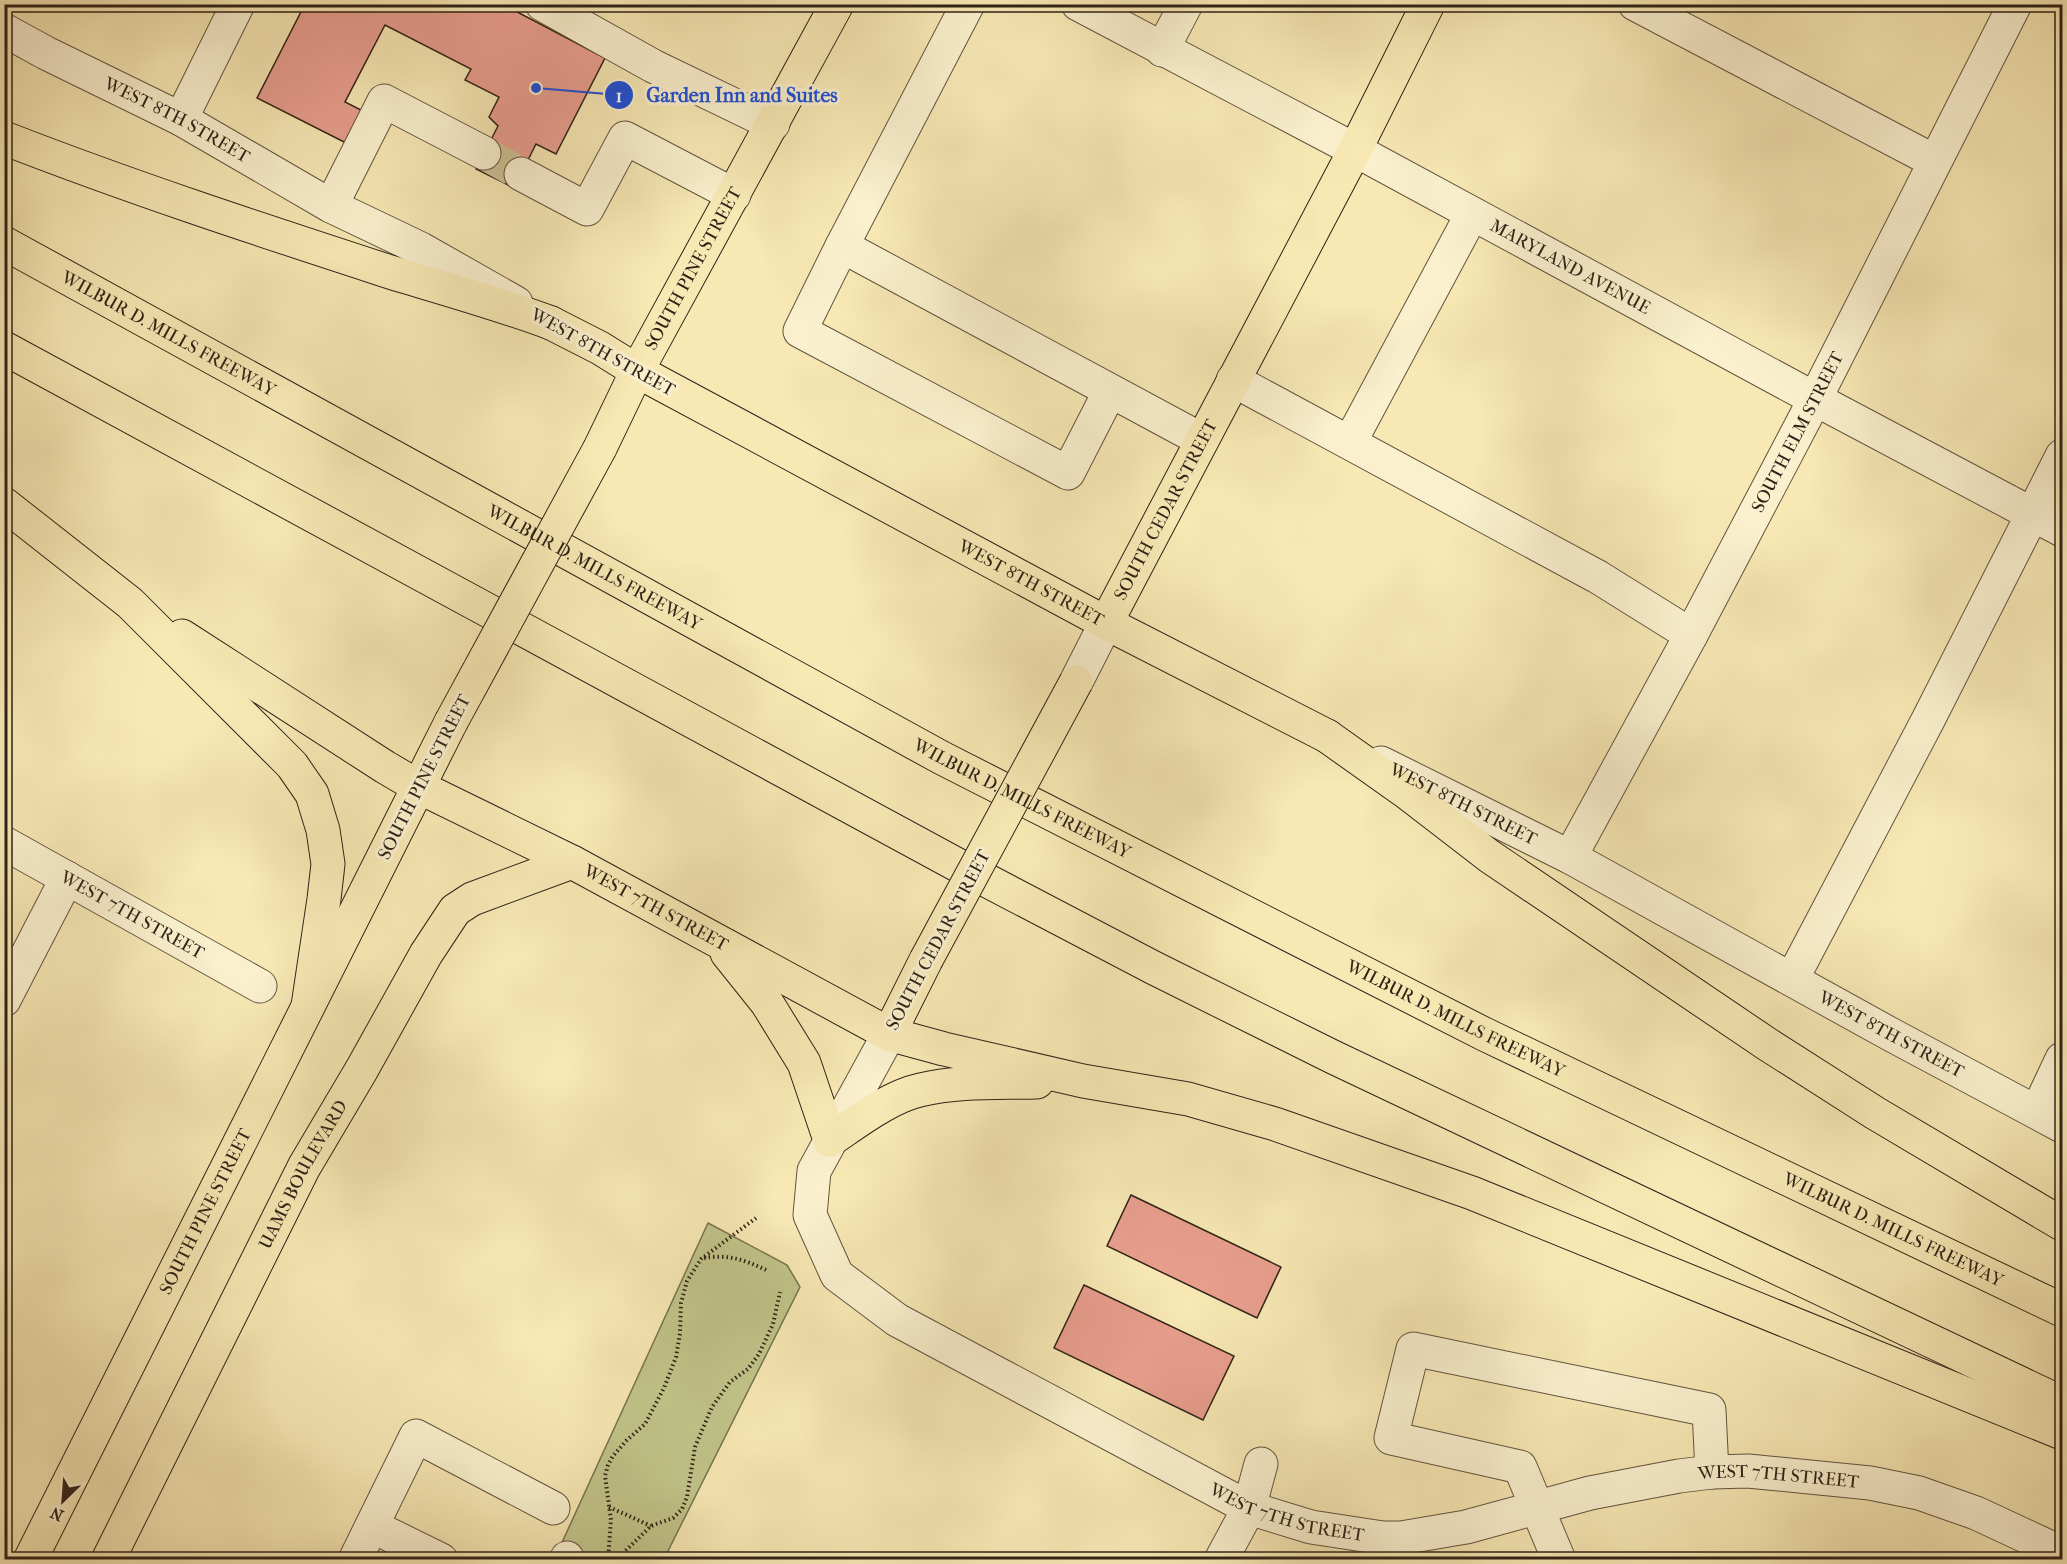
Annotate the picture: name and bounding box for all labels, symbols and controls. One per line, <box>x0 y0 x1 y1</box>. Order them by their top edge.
street label: WEST 8TH STREET <box>100 73 254 168</box>
callout: Garden Inn and Suites <box>604 76 849 114</box>
text: Garden Inn and Suites <box>646 84 838 107</box>
text: 1 <box>616 86 622 107</box>
street label: SOUTH PINE STREET <box>640 183 746 354</box>
street label: MARYLAND AVENUE <box>1486 215 1654 319</box>
street label: WILBUR D. MILLS FREEWAY <box>57 266 280 402</box>
street label: WEST 8TH STREET <box>526 304 679 401</box>
street label: SOUTH ELM STREET <box>1747 348 1849 516</box>
street label: SOUTH CEDAR STREET <box>1110 415 1223 604</box>
street label: WILBUR D. MILLS FREEWAY <box>483 500 706 635</box>
street label: WEST 8TH STREET <box>954 535 1108 631</box>
street label: SOUTH PINE STREET <box>374 690 476 863</box>
street label: WILBUR D. MILLS FREEWAY <box>909 734 1135 864</box>
street label: WEST 8TH STREET <box>1385 759 1541 850</box>
street label: SOUTH CEDAR STREET <box>882 846 995 1034</box>
street label: WEST 7TH STREET <box>579 860 733 956</box>
street label: WEST 7TH STREET <box>56 866 208 964</box>
street label: WILBUR D. MILLS FREEWAY <box>1342 955 1569 1082</box>
street label: WEST 8TH STREET <box>1814 986 1968 1083</box>
street label: UAMS BOULEVARD <box>255 1097 352 1253</box>
street label: SOUTH PINE STREET <box>155 1125 256 1298</box>
street label: WILBUR D. MILLS FREEWAY <box>1779 1168 2007 1292</box>
street label: WEST 7TH STREET <box>1696 1461 1861 1493</box>
north arrow <box>33 1471 93 1531</box>
street label: WEST 7TH STREET <box>1205 1478 1366 1546</box>
text: N <box>47 1503 66 1525</box>

